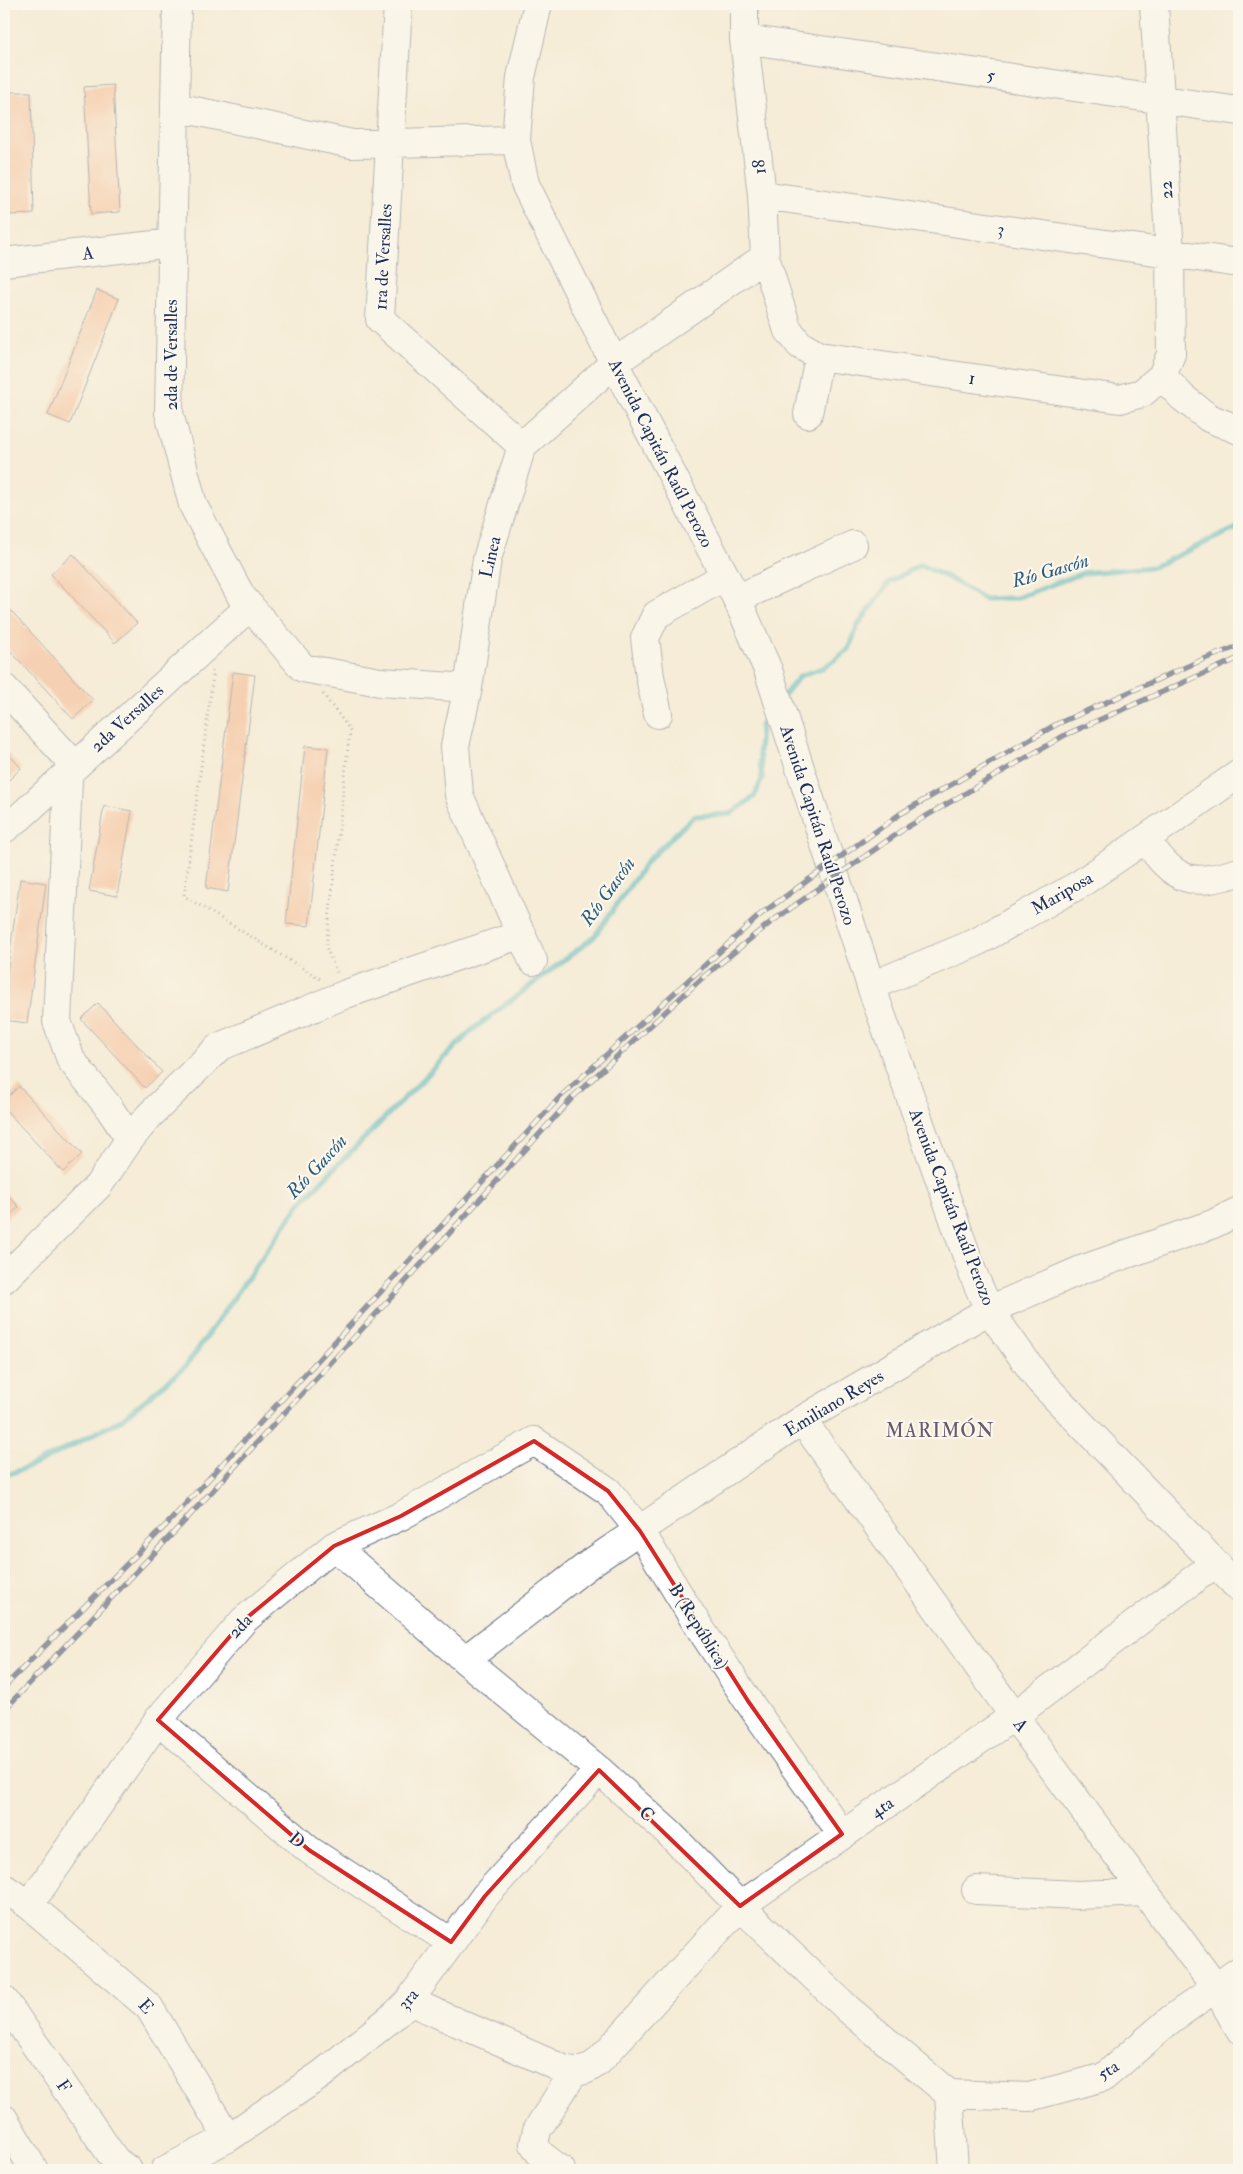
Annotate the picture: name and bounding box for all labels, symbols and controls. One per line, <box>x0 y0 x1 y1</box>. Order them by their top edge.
street label: 5 <box>985 64 997 87</box>
street label: 18 <box>747 158 772 176</box>
street label: 22 <box>1154 180 1179 200</box>
street label: 1ra de Versalles <box>369 203 398 311</box>
street label: 3 <box>996 218 1006 241</box>
street label: A <box>80 241 96 266</box>
street label: 2da de Versalles <box>160 299 183 411</box>
street label: Avenida Capitán Raúl Perozo <box>602 354 718 552</box>
street label: 1 <box>967 367 977 390</box>
street label: Linea <box>475 533 507 580</box>
water label: Río Gascón <box>1008 549 1091 594</box>
street label: 2da Versalles <box>86 679 169 757</box>
street label: Avenida Capitán Raúl Perozo <box>774 721 861 928</box>
water label: Río Gascón <box>574 853 641 931</box>
street label: Mariposa <box>1027 866 1098 920</box>
street label: Avenida Capitán Raúl Perozo <box>903 1105 1000 1309</box>
water label: Río Gascón <box>280 1130 352 1204</box>
street label: Emiliano Reyes <box>780 1365 888 1442</box>
district label: MARIMÓN <box>885 1417 995 1443</box>
street label: B (República) <box>663 1579 734 1673</box>
street label: 2da <box>223 1609 258 1643</box>
street label: A <box>1007 1713 1034 1737</box>
street label: 4ta <box>866 1791 899 1823</box>
street label: C <box>634 1801 659 1827</box>
street label: D <box>284 1827 310 1854</box>
street label: 3ra <box>393 1983 424 2015</box>
street label: E <box>133 1994 159 2019</box>
street label: 5ta <box>1093 2055 1124 2086</box>
street label: F <box>51 2075 76 2098</box>

